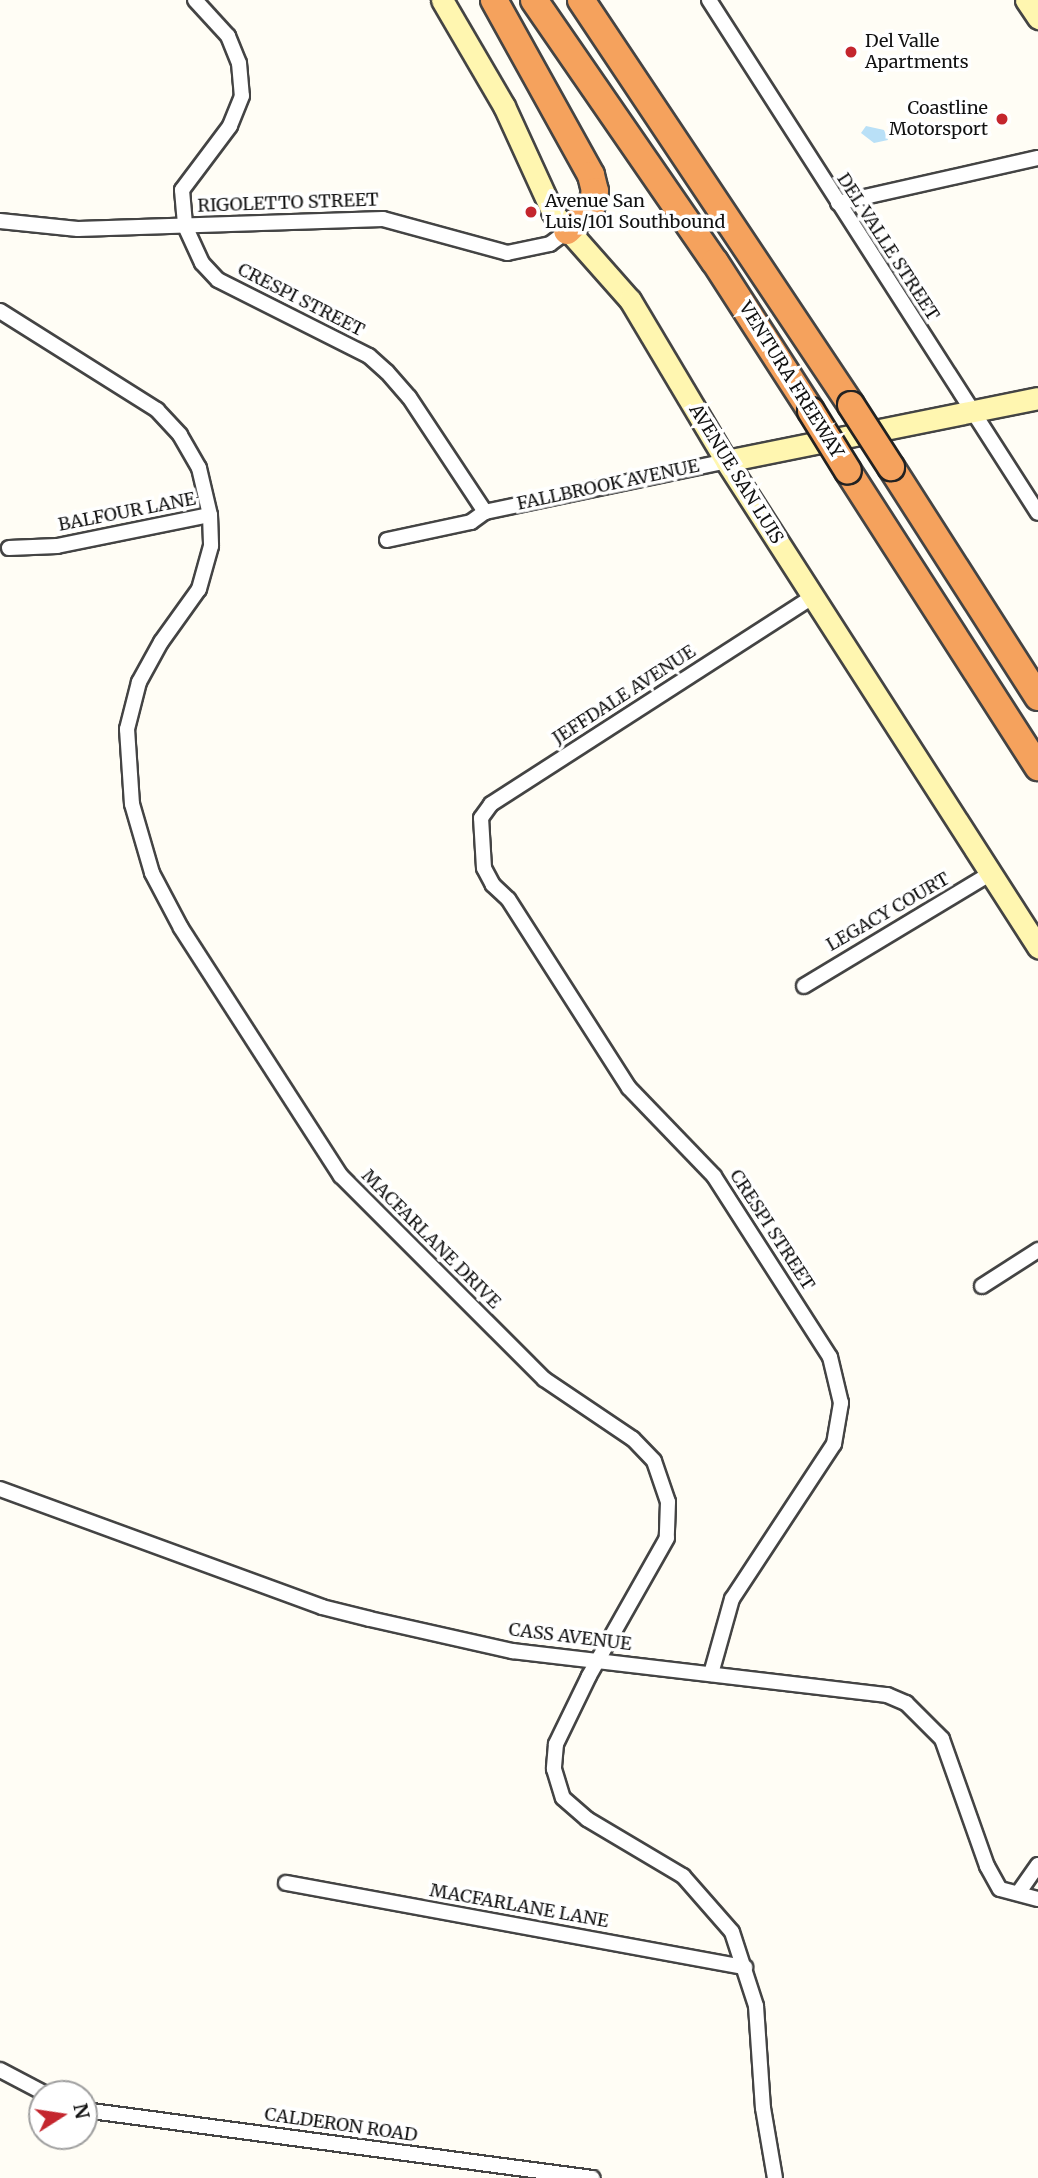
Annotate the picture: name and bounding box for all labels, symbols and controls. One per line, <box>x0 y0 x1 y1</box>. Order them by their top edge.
place label: Del Valle Apartments <box>865 31 968 74</box>
marker: Del Valle Apartments <box>843 44 859 60</box>
place label: Coastline Motorsport <box>889 98 988 140</box>
marker: Coastline Motorsport <box>994 111 1010 127</box>
street label: DEL VALLE STREET <box>832 169 944 325</box>
street label: RIGOLETTO STREET <box>197 189 379 217</box>
place label: Avenue San Luis/101 Southbound <box>545 191 725 234</box>
marker: Avenue San Luis/101 Southbound <box>523 204 539 220</box>
street label: CRESPI STREET <box>234 259 368 341</box>
street label: VENTURA FREEWAY <box>734 298 848 462</box>
street label: AVENUE SAN LUIS <box>684 400 788 548</box>
street label: FALLBROOK AVENUE <box>515 455 701 515</box>
street label: BALFOUR LANE <box>56 488 198 536</box>
street label: JEFFDALE AVENUE <box>549 641 699 749</box>
street label: LEGACY COURT <box>823 868 953 956</box>
street label: MACFARLANE DRIVE <box>357 1165 505 1313</box>
street label: CRESPI STREET <box>725 1166 819 1294</box>
street label: CASS AVENUE <box>507 1619 633 1655</box>
street label: MACFARLANE LANE <box>428 1880 610 1932</box>
north arrow <box>28 2080 98 2150</box>
text: N <box>68 2101 95 2121</box>
street label: CALDERON ROAD <box>263 2104 419 2146</box>

